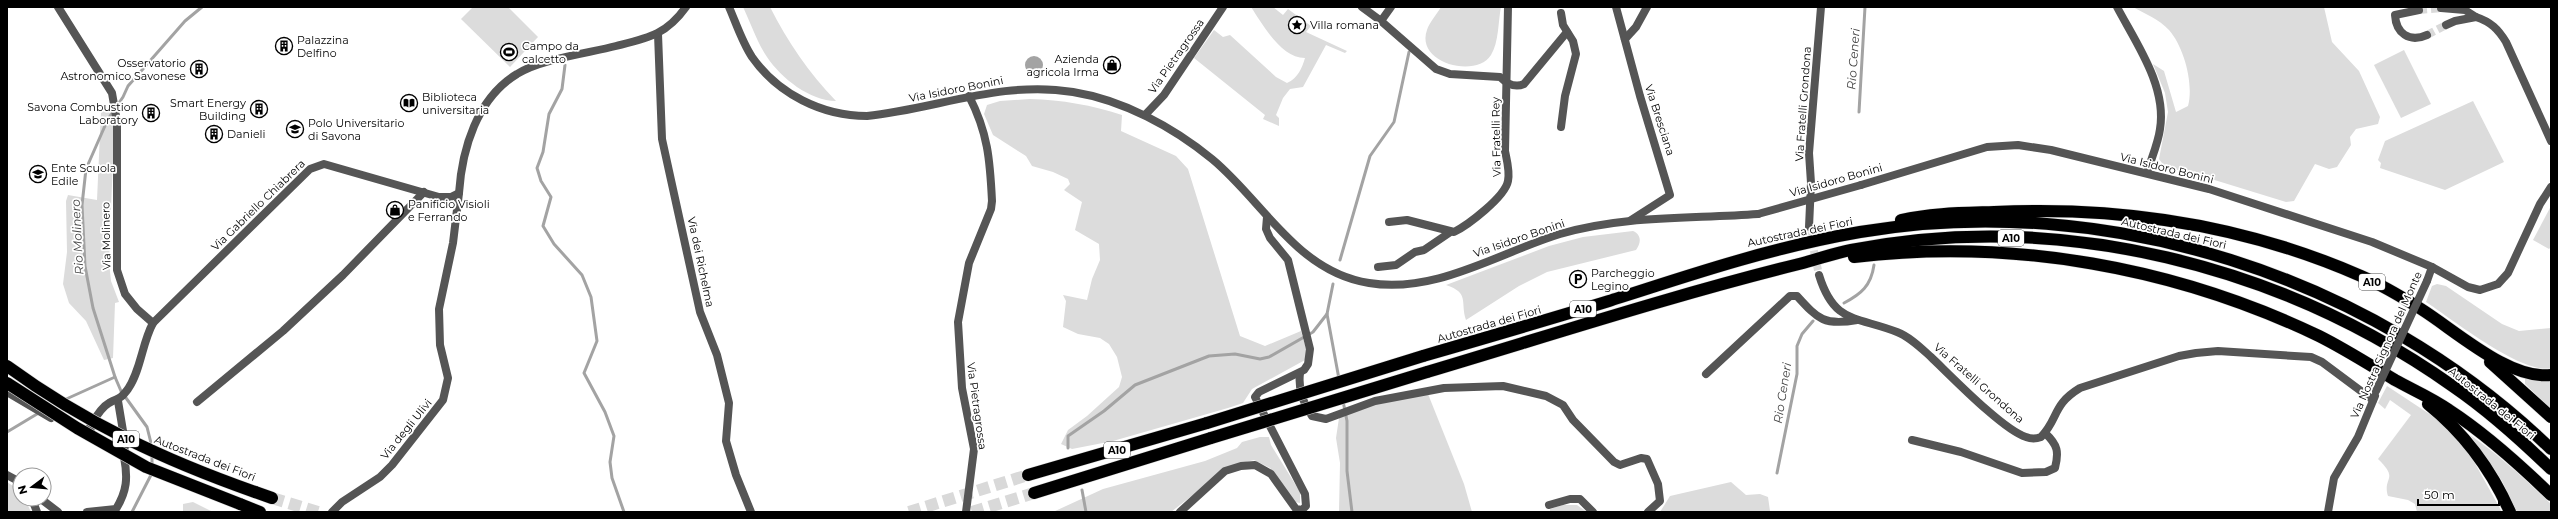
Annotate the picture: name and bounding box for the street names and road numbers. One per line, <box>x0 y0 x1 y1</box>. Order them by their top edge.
street label: Via Pietragrossa <box>1145 16 1207 96</box>
street label: Via Fratelli Grondona <box>1792 46 1814 162</box>
street label: Via Isidoro Bonini <box>908 73 1004 105</box>
street label: Via Bresciana <box>1642 83 1678 157</box>
street label: Via Fratelli Rey <box>1488 97 1504 177</box>
street label: Via Isidoro Bonini <box>2119 150 2215 186</box>
street label: Via Gabriello Chiabrera <box>208 156 308 254</box>
street label: Via Isidoro Bonini <box>1788 160 1884 200</box>
street label: Via Molinero <box>98 202 114 270</box>
street label: Autostrada dei Fiori <box>1746 214 1854 250</box>
street label: Autostrada dei Fiori <box>2120 214 2228 252</box>
street label: Via dei Richelma <box>685 216 717 308</box>
street label: Via Isidoro Bonini <box>1471 216 1567 260</box>
road number: A10 <box>1998 230 2024 246</box>
street label: Via Nostra Signora del Monte <box>2347 269 2425 421</box>
road number: A10 <box>2359 274 2385 290</box>
road number: A10 <box>1570 301 1596 317</box>
street label: Autostrada dei Fiori <box>1435 302 1543 346</box>
street label: Via Fratelli Grondona <box>1931 340 2027 426</box>
street label: Via Pietragrossa <box>964 361 990 451</box>
street label: Autostrada dei Fiori <box>2446 364 2538 442</box>
street label: Via degli Ulivi <box>377 396 435 462</box>
road number: A10 <box>113 431 139 447</box>
street label: Autostrada dei Fiori <box>152 432 258 484</box>
road number: A10 <box>1104 442 1130 458</box>

